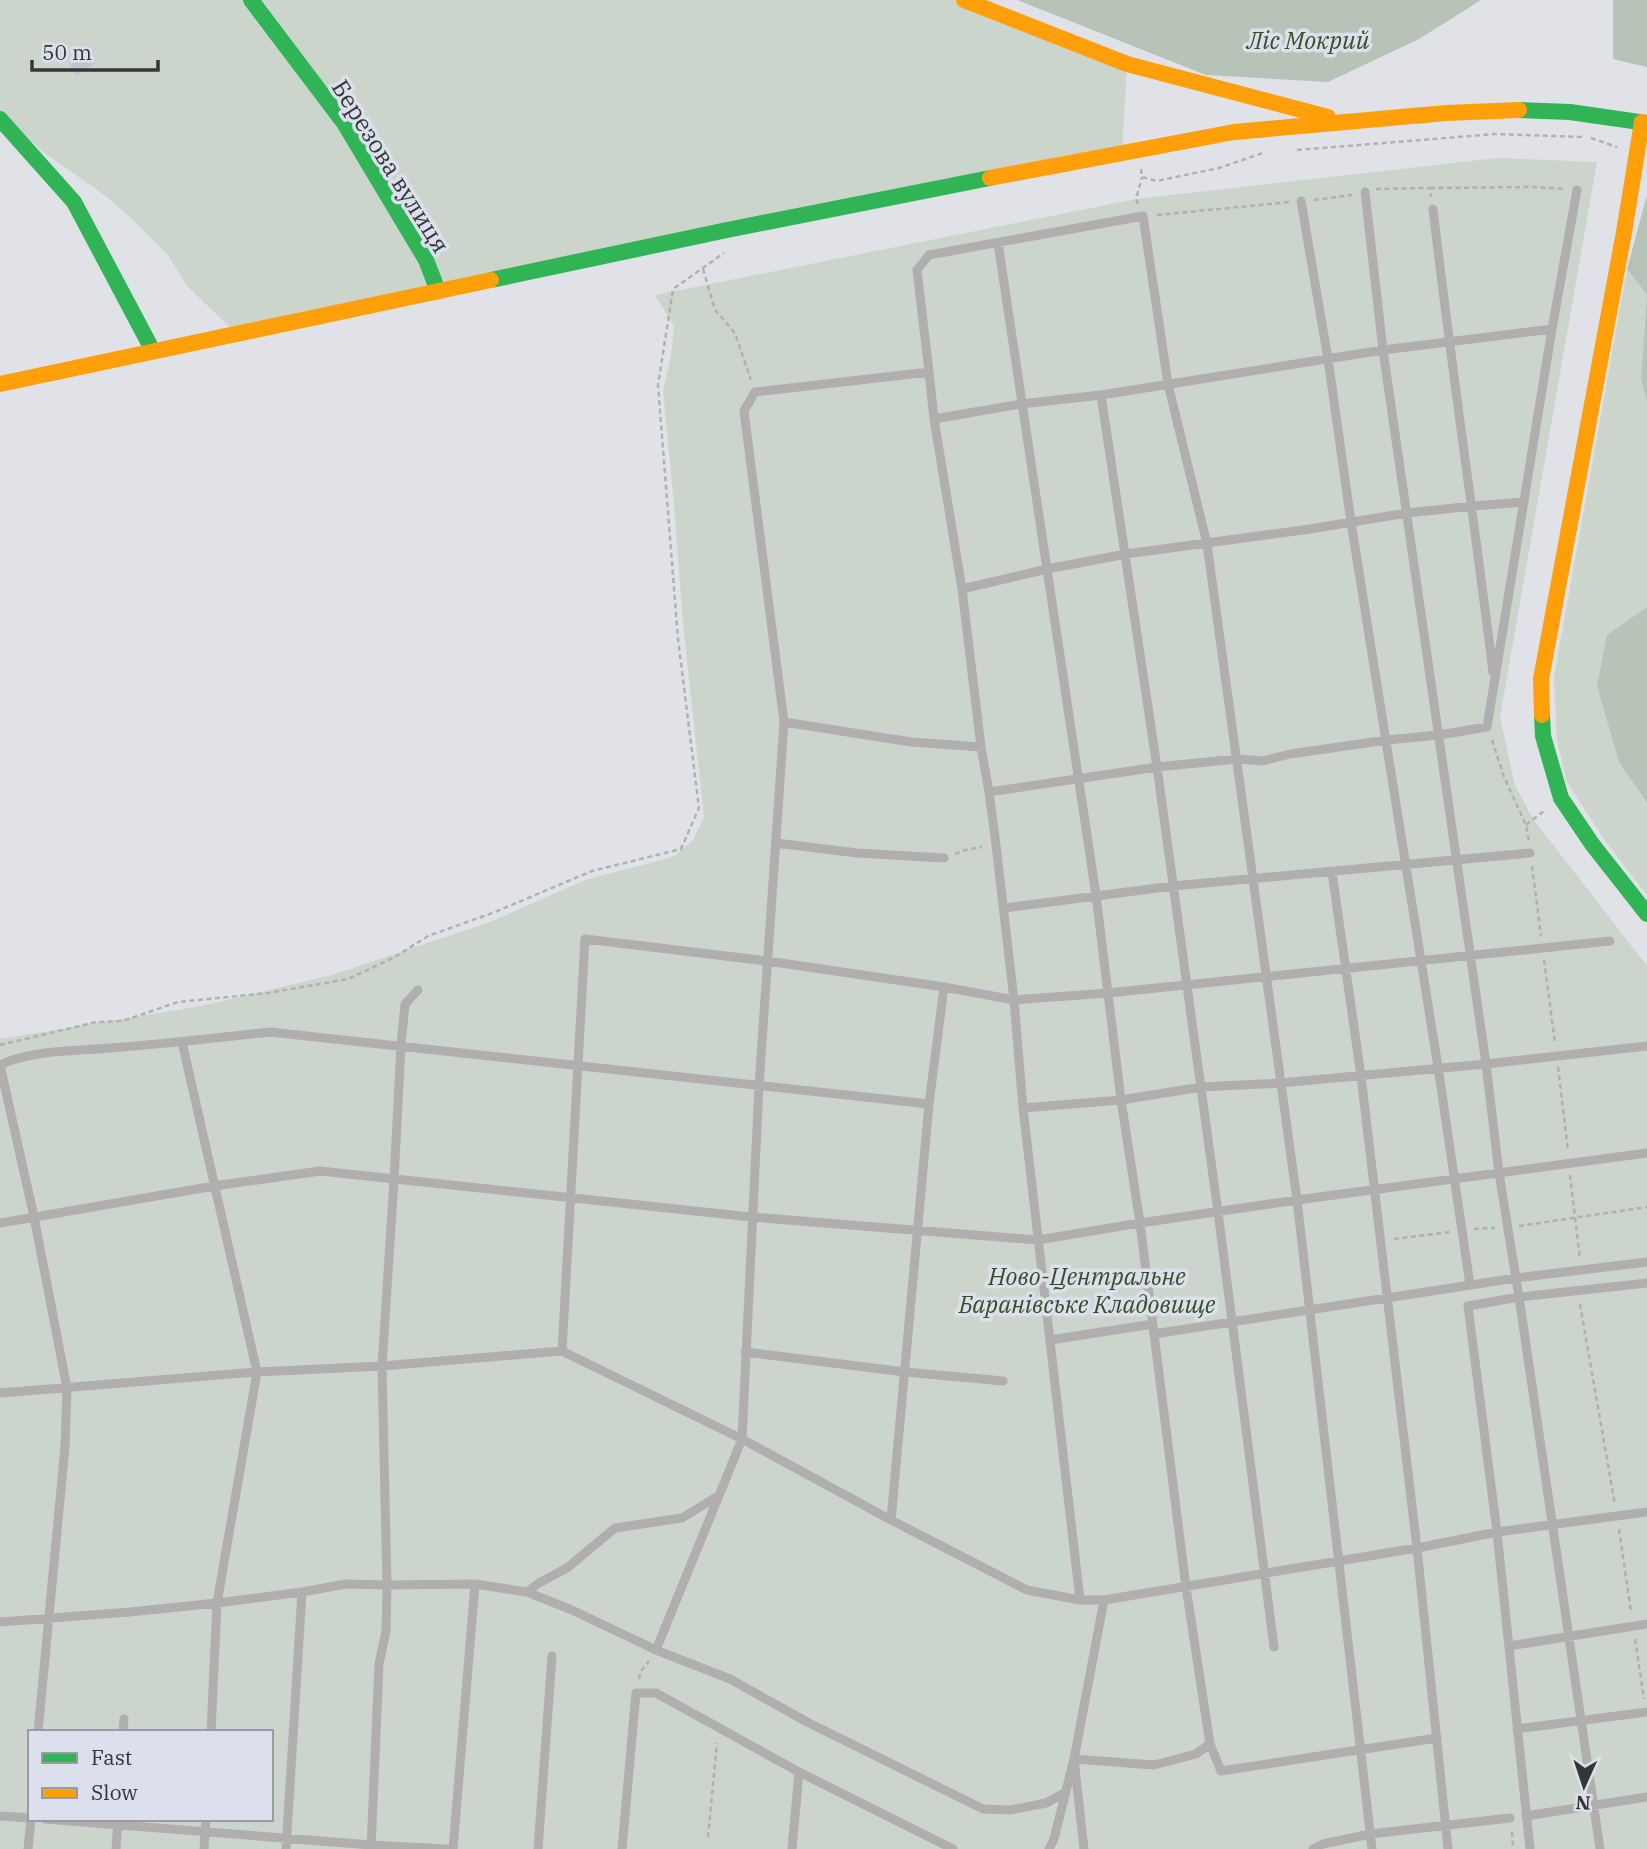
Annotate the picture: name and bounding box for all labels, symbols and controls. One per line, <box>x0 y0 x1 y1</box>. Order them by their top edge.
park label: Ліс Мокрий <box>1246 24 1370 56</box>
scale bar <box>32 28 158 72</box>
text: 50 m <box>42 38 92 66</box>
street label: Березова вулиця <box>325 73 457 259</box>
park label: Ново-Центральне Баранівське Кладовище <box>958 1260 1216 1320</box>
legend <box>28 1730 273 1821</box>
text: Fast <box>91 1743 132 1771</box>
north arrow <box>1549 1751 1619 1821</box>
text: Slow <box>91 1778 138 1806</box>
text: N <box>1575 1791 1591 1815</box>

